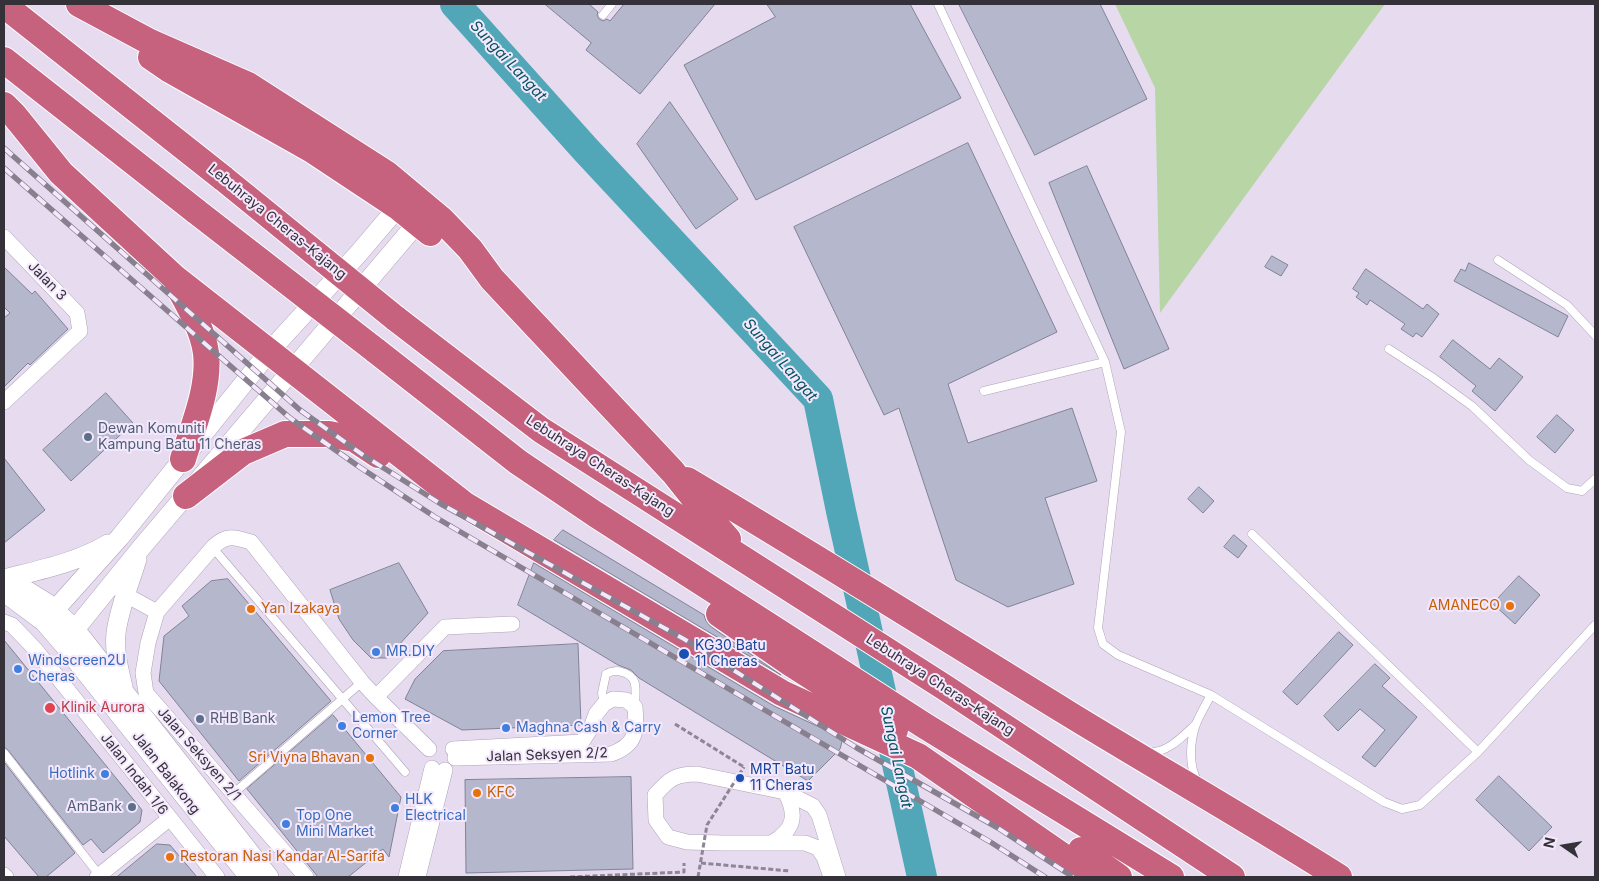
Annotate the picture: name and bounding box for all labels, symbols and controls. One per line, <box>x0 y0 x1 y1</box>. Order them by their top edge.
water label: Sungai Langat <box>466 17 550 105</box>
street label: Lebuhraya Cheras–Kajang <box>204 161 350 283</box>
street label: Jalan 3 <box>24 258 70 304</box>
water label: Sungai Langat <box>739 315 821 405</box>
street label: Lebuhraya Cheras–Kajang <box>523 412 677 520</box>
place label: Dewan Komuniti Kampung Batu 11 Cheras <box>98 421 262 454</box>
marker: Dewan Komuniti Kampung Batu 11 Cheras <box>82 431 94 443</box>
place label: AMANECO <box>1428 598 1500 614</box>
marker: AMANECO <box>1504 600 1516 612</box>
place label: Yan Izakaya <box>261 601 340 617</box>
marker: Yan Izakaya <box>245 603 257 615</box>
street label: Lebuhraya Cheras–Kajang <box>863 631 1017 739</box>
place label: KG30 Batu 11 Cheras <box>695 638 766 670</box>
place label: MR.DIY <box>386 644 435 660</box>
marker: MR.DIY <box>370 646 382 658</box>
marker: KG30 Batu 11 Cheras <box>677 647 691 661</box>
place label: Windscreen2U Cheras <box>28 653 126 686</box>
marker: Windscreen2U Cheras <box>12 663 24 675</box>
place label: Klinik Aurora <box>61 700 145 716</box>
marker: Klinik Aurora <box>43 701 57 715</box>
street label: Jalan Seksyen 2/1 <box>154 704 244 804</box>
water label: Sungai Langat <box>876 705 916 809</box>
place label: Lemon Tree Corner <box>352 710 431 742</box>
place label: RHB Bank <box>210 711 275 727</box>
marker: RHB Bank <box>194 713 206 725</box>
marker: Lemon Tree Corner <box>336 720 348 732</box>
place label: Maghna Cash & Carry <box>516 720 661 736</box>
marker: Maghna Cash & Carry <box>500 722 512 734</box>
street label: Jalan Balakong <box>129 728 203 818</box>
street label: Jalan Indah 1/6 <box>97 730 171 818</box>
street label: Jalan Seksyen 2/2 <box>486 744 608 766</box>
place label: Sri Viyna Bhavan <box>248 750 360 766</box>
marker: Sri Viyna Bhavan <box>364 752 376 764</box>
place label: MRT Batu 11 Cheras <box>750 762 815 794</box>
place label: Hotlink <box>49 766 95 782</box>
marker: Hotlink <box>99 768 111 780</box>
marker: MRT Batu 11 Cheras <box>734 772 746 784</box>
place label: KFC <box>487 785 515 801</box>
marker: KFC <box>471 787 483 799</box>
place label: HLK Electrical <box>405 792 466 824</box>
place label: AmBank <box>67 799 122 815</box>
marker: AmBank <box>126 801 138 813</box>
marker: HLK Electrical <box>389 802 401 814</box>
place label: Top One Mini Market <box>296 808 374 840</box>
marker: Top One Mini Market <box>280 818 292 830</box>
north arrow <box>1539 821 1589 871</box>
text: N <box>1539 835 1558 850</box>
place label: Restoran Nasi Kandar Al-Sarifa <box>180 849 385 865</box>
marker: Restoran Nasi Kandar Al-Sarifa <box>164 851 176 863</box>

